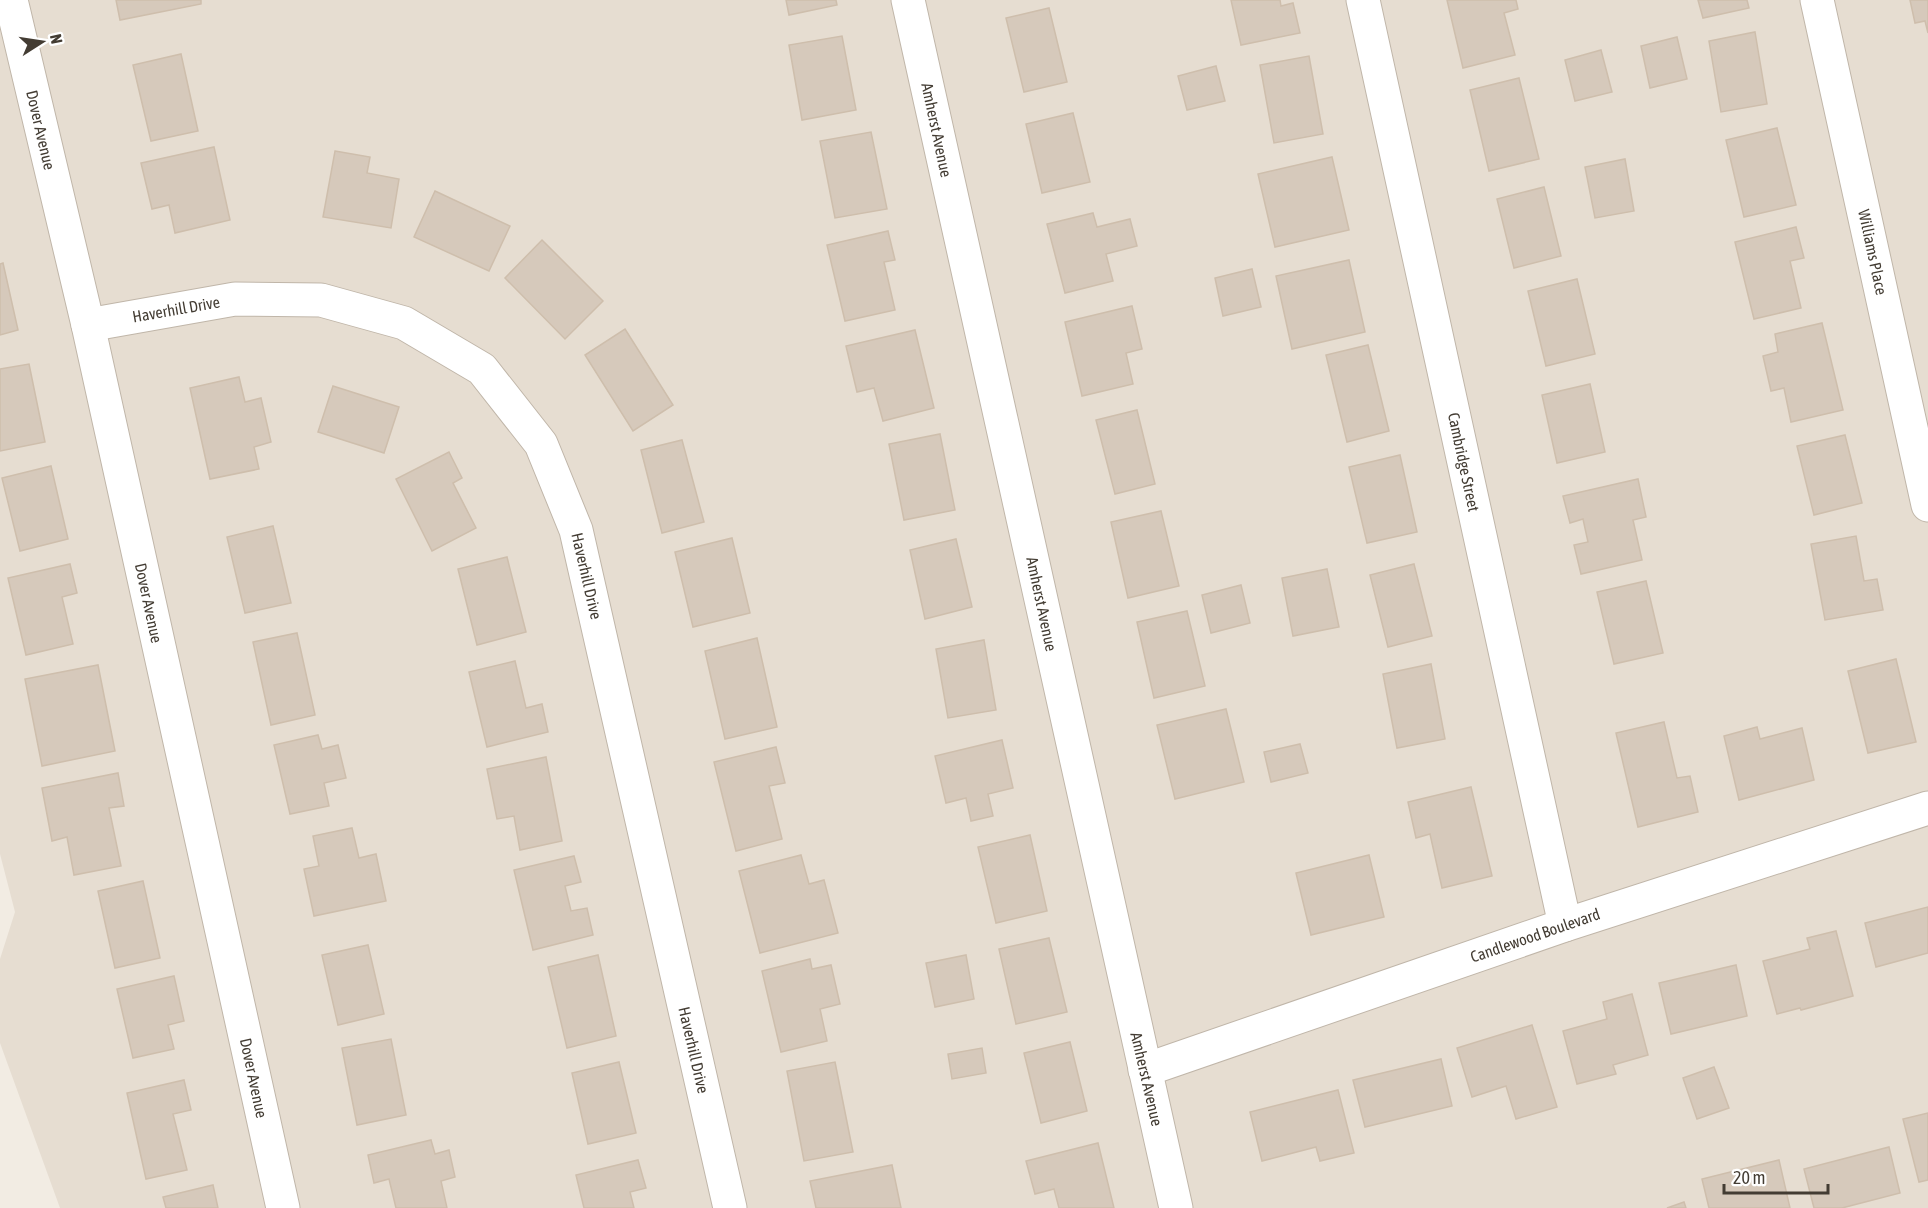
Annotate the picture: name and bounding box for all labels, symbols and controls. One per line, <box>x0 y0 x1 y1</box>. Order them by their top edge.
north arrow <box>12 12 72 72</box>
text: N <box>47 32 66 45</box>
street label: Amherst Avenue <box>918 81 956 179</box>
street label: Dover Avenue <box>23 88 59 172</box>
street label: Williams Place <box>1855 208 1891 296</box>
street label: Haverhill Drive <box>131 292 221 326</box>
street label: Cambridge Street <box>1444 411 1483 514</box>
street label: Haverhill Drive <box>568 531 606 621</box>
street label: Amherst Avenue <box>1023 555 1061 653</box>
street label: Dover Avenue <box>132 561 166 645</box>
street label: Candlewood Boulevard <box>1468 904 1602 966</box>
street label: Haverhill Drive <box>675 1005 713 1095</box>
street label: Amherst Avenue <box>1127 1030 1167 1128</box>
street label: Dover Avenue <box>237 1036 271 1120</box>
scale bar <box>1724 1157 1828 1195</box>
text: 20 m <box>1733 1167 1765 1188</box>

